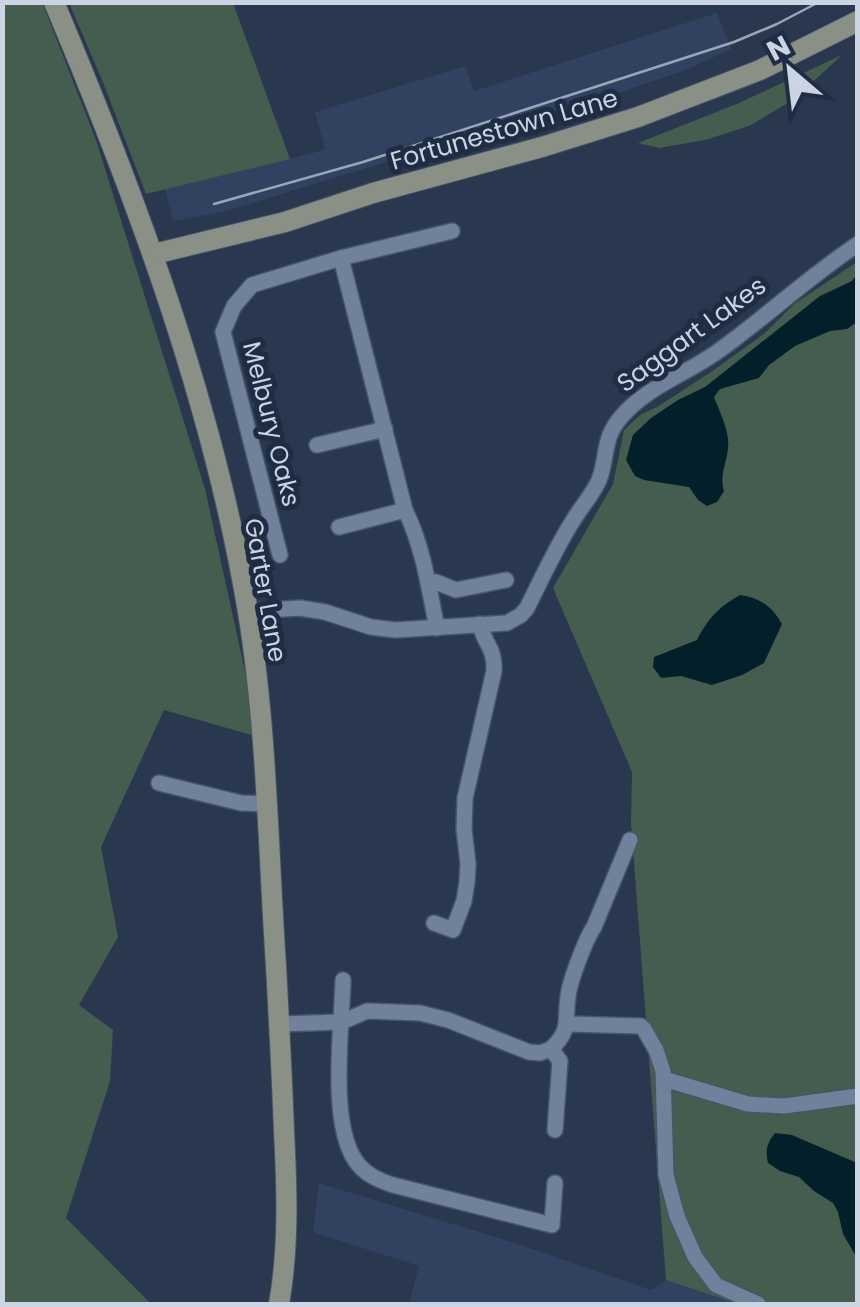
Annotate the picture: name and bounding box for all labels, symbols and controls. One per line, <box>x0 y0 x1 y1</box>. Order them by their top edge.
north arrow <box>740 20 840 120</box>
text: N <box>760 26 797 71</box>
street label: Fortunestown Lane <box>386 80 622 179</box>
street label: Saggart Lakes <box>610 268 773 400</box>
street label: Melbury Oaks <box>234 338 309 510</box>
street label: Garter Lane <box>236 515 295 665</box>

